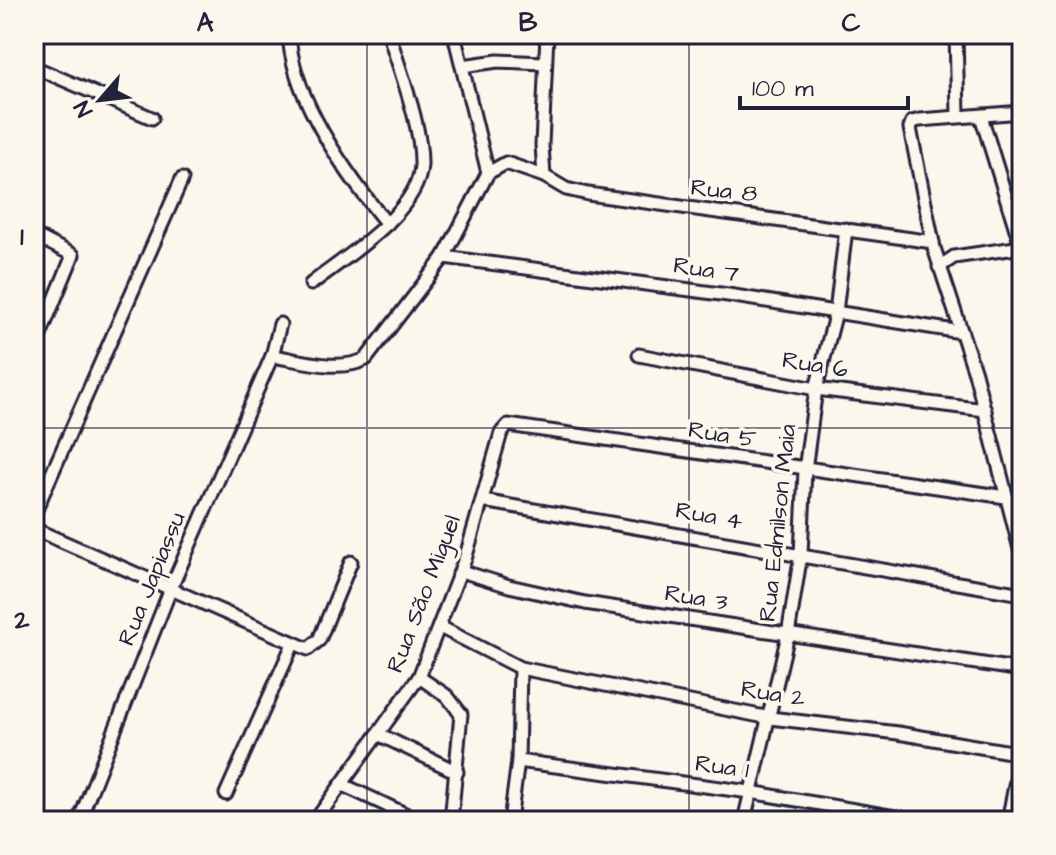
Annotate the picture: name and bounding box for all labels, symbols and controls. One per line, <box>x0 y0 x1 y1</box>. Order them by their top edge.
text: A <box>197 5 214 41</box>
text: B <box>519 5 538 41</box>
text: C <box>842 5 861 41</box>
north arrow <box>60 60 140 140</box>
scale bar <box>740 60 908 110</box>
text: 100 m <box>752 72 814 106</box>
text: N <box>67 95 101 122</box>
street label: Rua 8 <box>689 171 759 211</box>
text: 1 <box>20 219 24 255</box>
street label: Rua 7 <box>671 249 741 291</box>
street label: Rua 6 <box>780 343 850 387</box>
street label: Rua 5 <box>686 413 758 457</box>
street label: Rua Edmilson Maia <box>751 422 805 624</box>
street label: Rua 4 <box>673 493 745 539</box>
street label: Rua Japiassu <box>110 507 194 651</box>
street label: Rua São Miguel <box>378 510 471 678</box>
street label: Rua 3 <box>662 576 730 620</box>
text: 2 <box>14 602 30 638</box>
street label: Rua 2 <box>738 672 808 716</box>
street label: Rua 1 <box>693 746 751 788</box>

